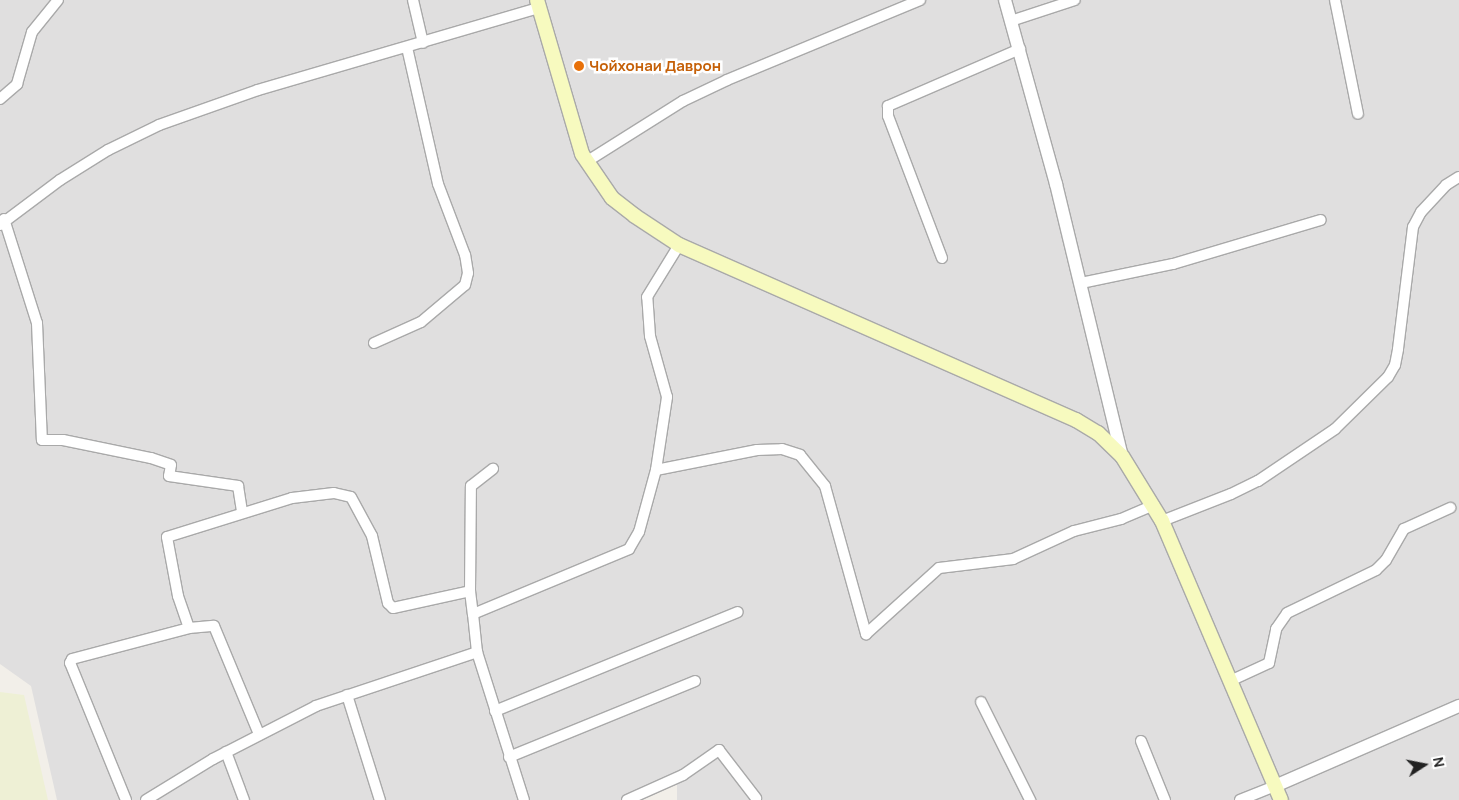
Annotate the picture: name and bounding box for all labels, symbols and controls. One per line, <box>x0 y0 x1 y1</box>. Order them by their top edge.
place label: Чойхонаи Даврон <box>589 57 721 75</box>
marker: Чойхонаи Даврон <box>573 60 585 72</box>
north arrow <box>1399 740 1449 790</box>
text: N <box>1429 755 1450 769</box>

